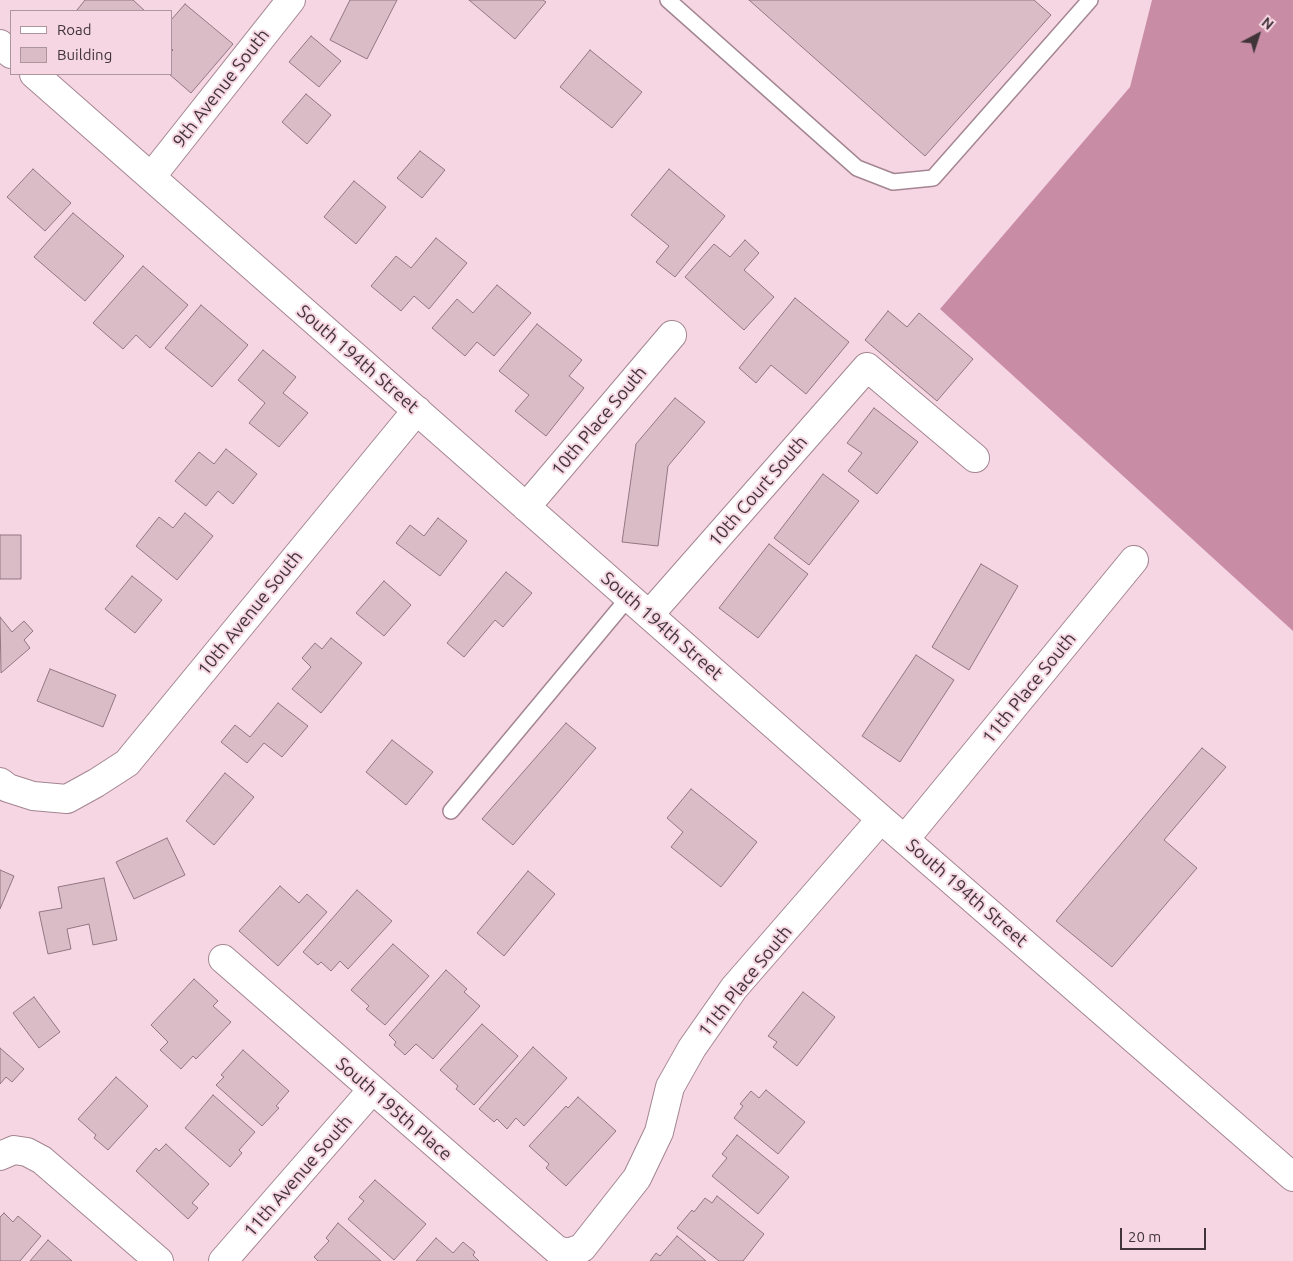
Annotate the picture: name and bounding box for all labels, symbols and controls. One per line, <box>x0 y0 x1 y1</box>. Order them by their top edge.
legend <box>10 10 172 75</box>
north arrow <box>1233 10 1283 60</box>
text: N <box>1258 14 1277 33</box>
text: Road <box>57 21 92 38</box>
street label: 9th Avenue South <box>168 25 274 151</box>
text: Building <box>57 46 112 63</box>
street label: South 194th Street <box>293 300 423 418</box>
street label: 10th Place South <box>547 362 651 480</box>
street label: 10th Court South <box>704 431 812 551</box>
street label: 10th Avenue South <box>193 546 307 680</box>
street label: South 194th Street <box>597 567 727 685</box>
street label: 11th Place South <box>978 628 1080 748</box>
street label: South 194th Street <box>902 834 1032 952</box>
street label: 11th Place South <box>694 921 796 1041</box>
street label: South 195th Place <box>332 1053 456 1165</box>
street label: 11th Avenue South <box>239 1111 357 1241</box>
scale bar <box>1123 1218 1209 1250</box>
text: 20 m <box>1128 1228 1161 1245</box>

